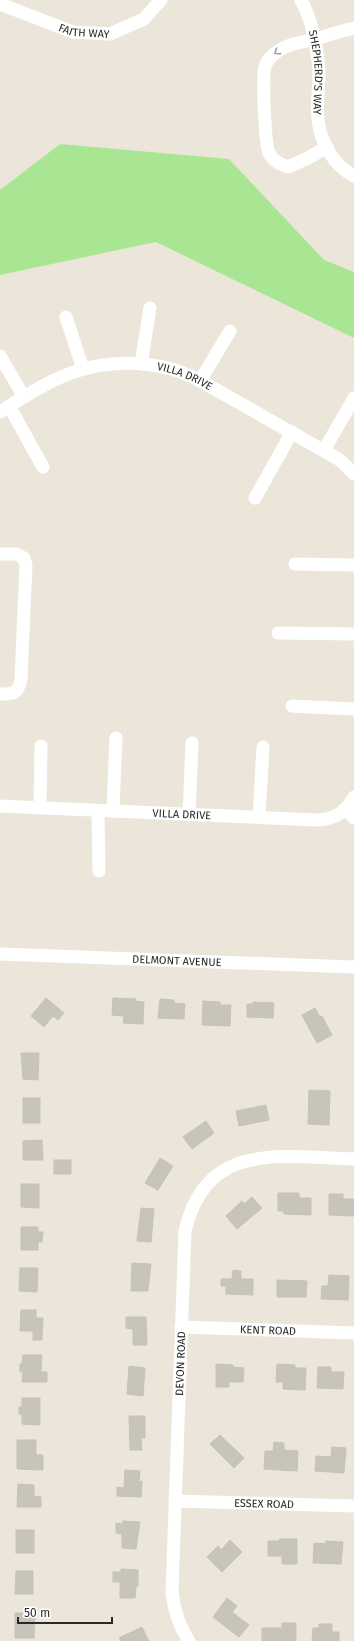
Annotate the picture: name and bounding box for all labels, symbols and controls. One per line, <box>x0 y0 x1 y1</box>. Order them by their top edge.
street label: FAITH WAY <box>57 21 110 40</box>
street label: SHEPHERD'S WAY <box>306 29 326 115</box>
one-way arrow <box>275 47 282 54</box>
street label: VILLA DRIVE <box>156 360 215 393</box>
street label: VILLA DRIVE <box>152 806 211 822</box>
street label: DELMONT AVENUE <box>132 952 222 969</box>
street label: KENT ROAD <box>240 1323 296 1337</box>
street label: DEVON ROAD <box>173 1331 188 1396</box>
street label: ESSEX ROAD <box>234 1496 294 1511</box>
scale bar <box>18 1599 112 1625</box>
text: 50 m <box>24 1606 50 1620</box>

